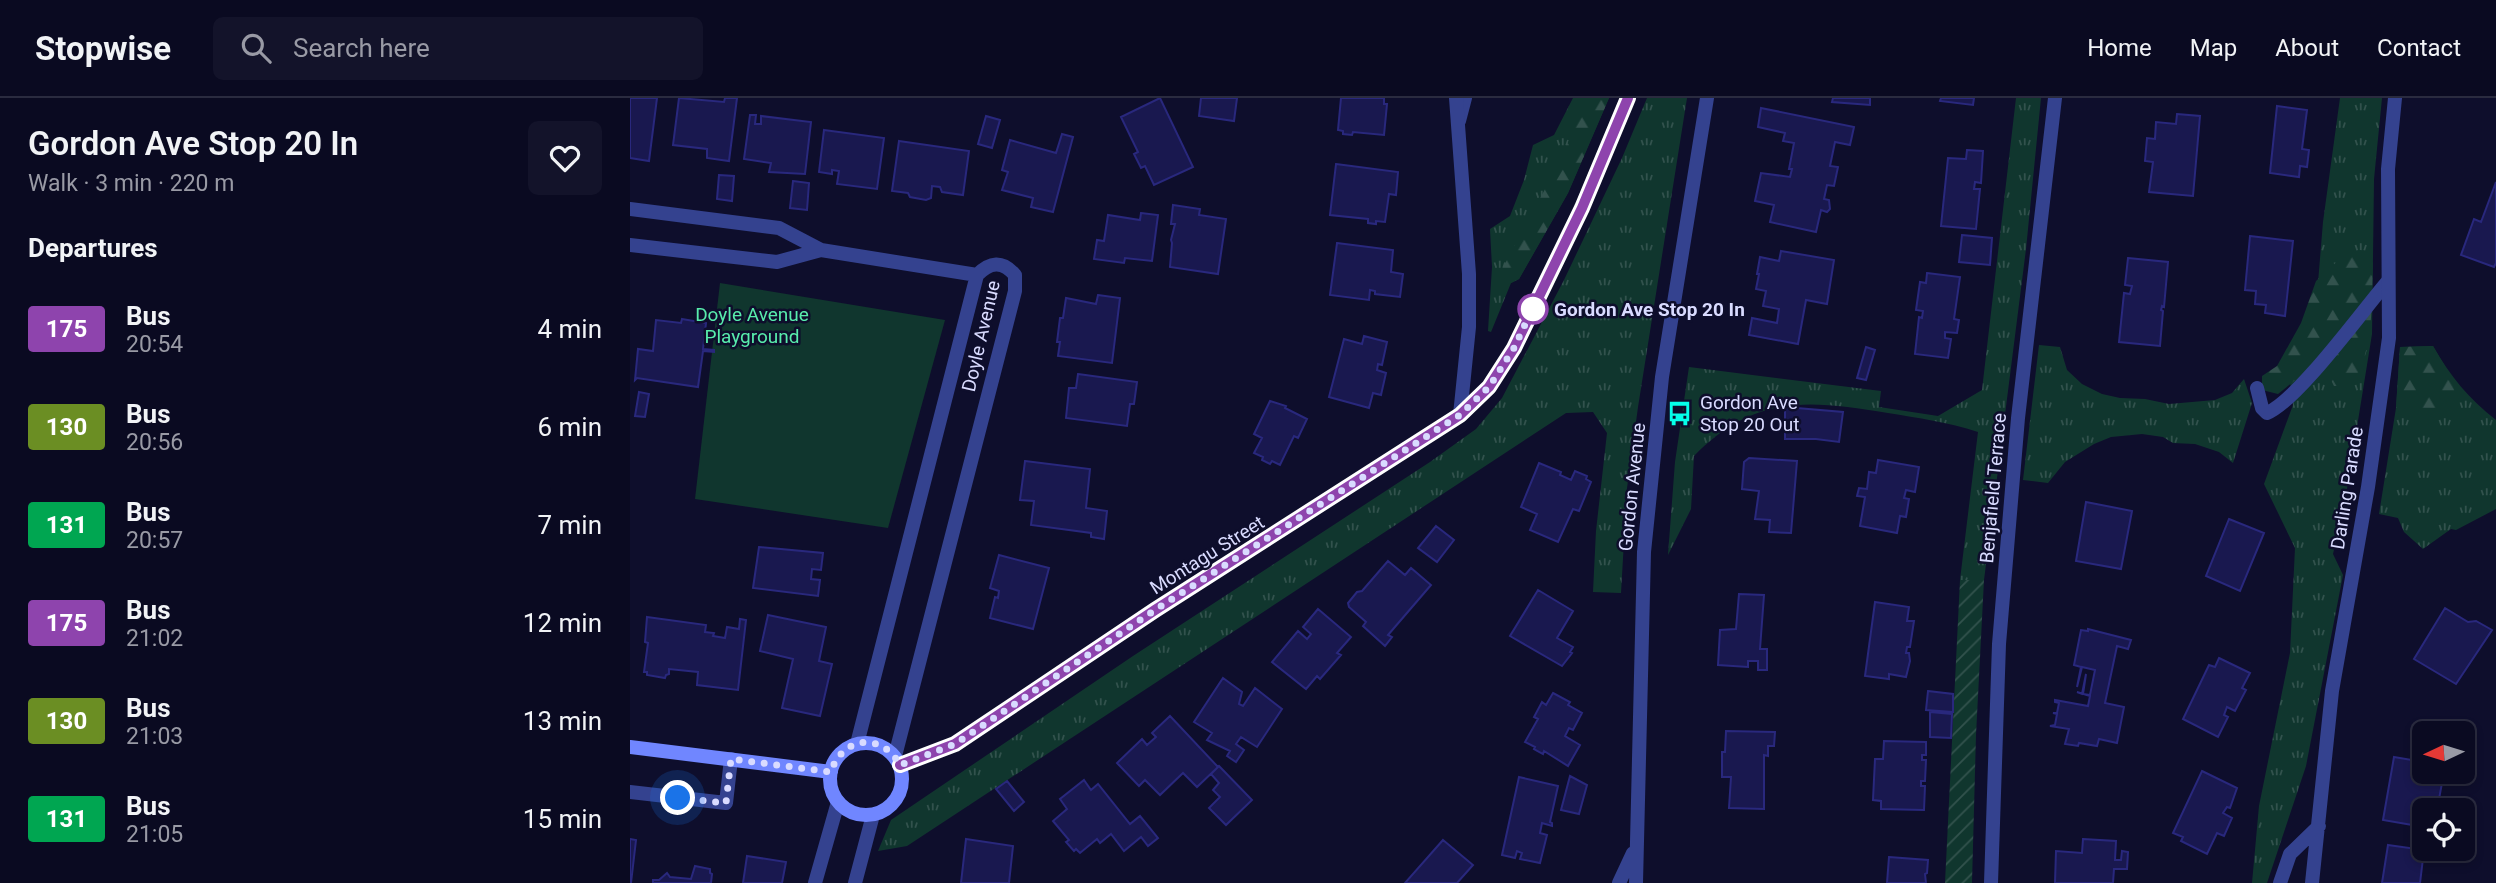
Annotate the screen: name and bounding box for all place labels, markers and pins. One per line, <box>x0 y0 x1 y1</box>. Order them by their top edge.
marker: Gordon Ave Stop 20 In <box>1518 294 1548 324</box>
place label: Gordon Ave Stop 20 In <box>1554 298 1745 321</box>
place label: Gordon Ave Stop 20 Out <box>1700 391 1799 436</box>
bus stop icon: Gordon Ave Stop 20 Out <box>1666 399 1694 427</box>

